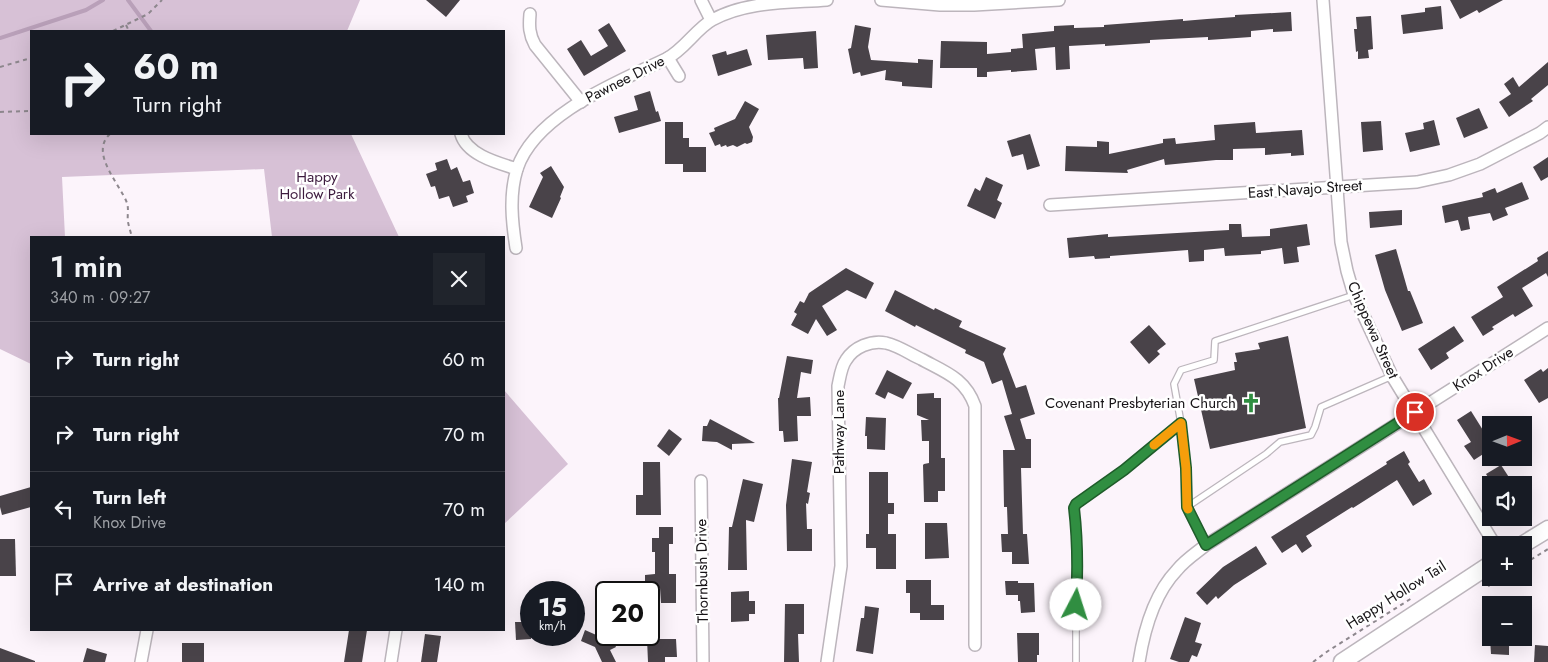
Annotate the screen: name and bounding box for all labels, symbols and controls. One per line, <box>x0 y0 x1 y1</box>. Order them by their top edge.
text: 60 m <box>133 42 219 92</box>
street label: Pawnee Drive <box>582 49 669 108</box>
icon: right <box>50 50 115 115</box>
text: Turn right <box>133 88 221 120</box>
park label: Happy Hollow Park <box>279 166 355 205</box>
street label: East Navajo Street <box>1247 174 1363 204</box>
text: 1 min <box>50 245 123 288</box>
button: close <box>433 253 485 305</box>
street label: Chippewa Street <box>1342 278 1404 383</box>
text: 340 m · 09:27 <box>50 286 150 309</box>
street label: Knox Drive <box>1448 341 1518 397</box>
icon: right <box>50 345 78 373</box>
text: Turn right <box>93 346 179 373</box>
text: 60 m <box>442 346 485 373</box>
street label: Pathway Lane <box>828 390 850 474</box>
pin <box>1394 391 1436 433</box>
place label: Covenant Presbyterian Church <box>1045 392 1236 414</box>
church icon: Covenant Presbyterian Church <box>1240 392 1262 414</box>
icon: arrive <box>1401 398 1429 426</box>
north arrow <box>1482 416 1532 466</box>
map controls <box>1482 416 1532 646</box>
icon: right <box>50 420 78 448</box>
text: Turn right <box>93 421 179 448</box>
text: 70 m <box>443 421 485 448</box>
button: sound <box>1482 476 1532 526</box>
text: Turn left <box>93 484 166 511</box>
icon: left <box>50 495 78 523</box>
text: 70 m <box>443 496 485 523</box>
text: Knox Drive <box>93 511 166 534</box>
street label: Thornbush Drive <box>690 518 714 623</box>
button: + <box>1482 536 1532 586</box>
street label: Happy Hollow Tail <box>1342 555 1450 635</box>
icon: arrive <box>50 570 78 598</box>
text: Arrive at destination <box>93 571 273 598</box>
text: 140 m <box>433 571 485 598</box>
position arrow <box>1049 578 1101 630</box>
speed limit sign: 20 <box>595 581 660 646</box>
text: 15 <box>538 589 567 625</box>
button: − <box>1482 596 1532 646</box>
text: km/h <box>539 617 566 635</box>

